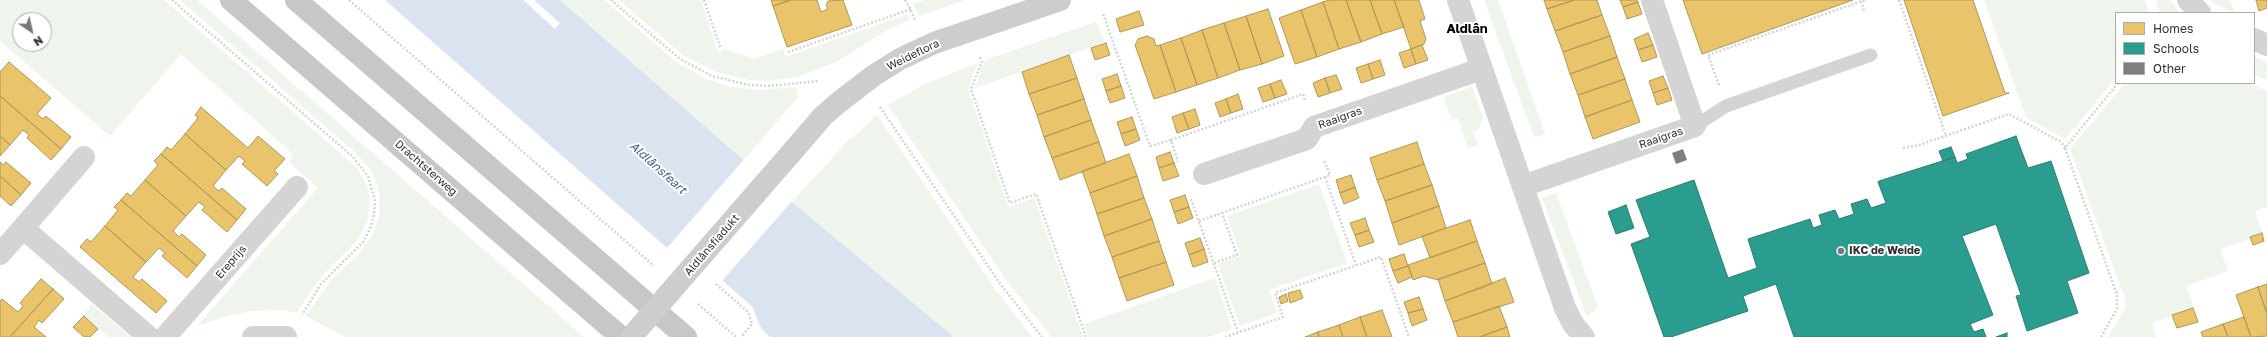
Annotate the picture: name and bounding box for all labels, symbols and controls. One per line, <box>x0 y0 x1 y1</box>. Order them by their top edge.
north arrow <box>12 12 52 52</box>
legend <box>2115 12 2255 84</box>
district label: Aldlân <box>1446 21 1488 37</box>
text: Homes <box>2153 21 2193 36</box>
text: N <box>31 34 46 49</box>
street label: Weideflora <box>885 37 941 73</box>
text: Schools <box>2153 41 2199 56</box>
text: Other <box>2153 61 2186 76</box>
street label: Raaigras <box>1316 104 1364 132</box>
street label: Raaigras <box>1637 124 1685 152</box>
street label: Drachtsterweg <box>392 137 460 199</box>
water label: Aldlânsfeart <box>627 139 689 197</box>
street label: Aldlânsfiadukt <box>682 212 742 278</box>
street label: Ereprijs <box>213 243 249 281</box>
place label: IKC de Weide <box>1849 244 1920 258</box>
marker: IKC de Weide <box>1836 246 1846 256</box>

